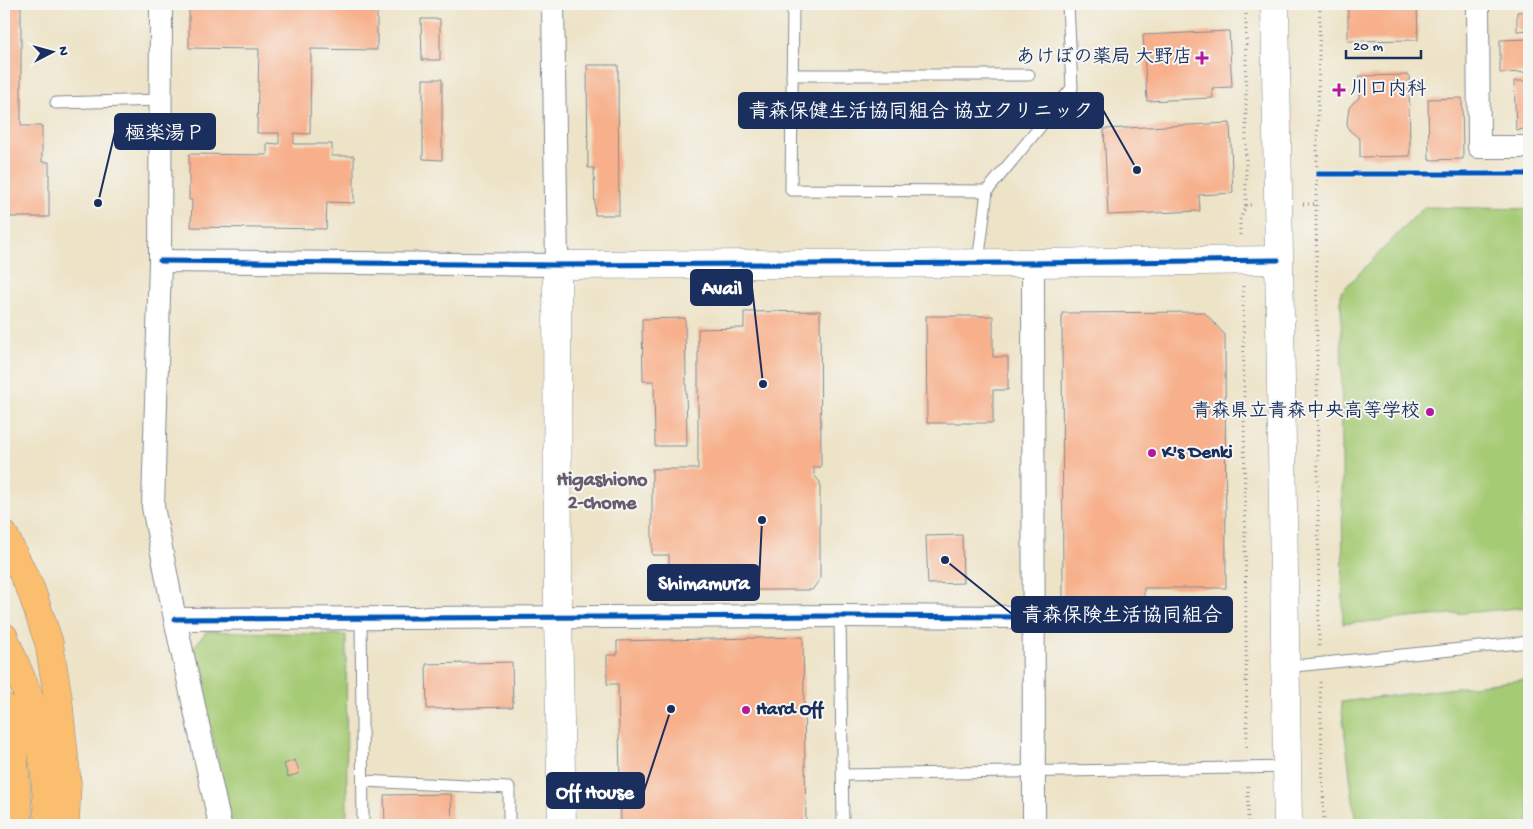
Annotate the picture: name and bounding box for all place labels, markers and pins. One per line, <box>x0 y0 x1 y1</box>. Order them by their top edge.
place label: あけぼの薬局 大野店 <box>1016 46 1192 70</box>
marker: あけぼの薬局 大野店 <box>1196 52 1208 64</box>
place label: 川口内科 <box>1350 78 1427 102</box>
marker: 川口内科 <box>1332 83 1346 97</box>
callout: 青森保健生活協同組合 協立クリニック <box>739 93 1103 128</box>
callout: 極楽湯Ｐ <box>115 114 215 149</box>
callout: Avail <box>691 270 752 305</box>
place label: 青森県立青森中央高等学校 <box>1192 400 1420 424</box>
marker: 青森県立青森中央高等学校 <box>1424 406 1436 418</box>
place label: K's Denki <box>1161 442 1233 465</box>
marker: K's Denki <box>1146 447 1158 459</box>
callout: Shimamura <box>648 565 759 600</box>
callout: 青森保険生活協同組合 <box>1012 597 1232 632</box>
place label: Hard Off <box>756 699 825 722</box>
marker: Hard Off <box>740 704 752 716</box>
callout: Off House <box>547 773 644 808</box>

